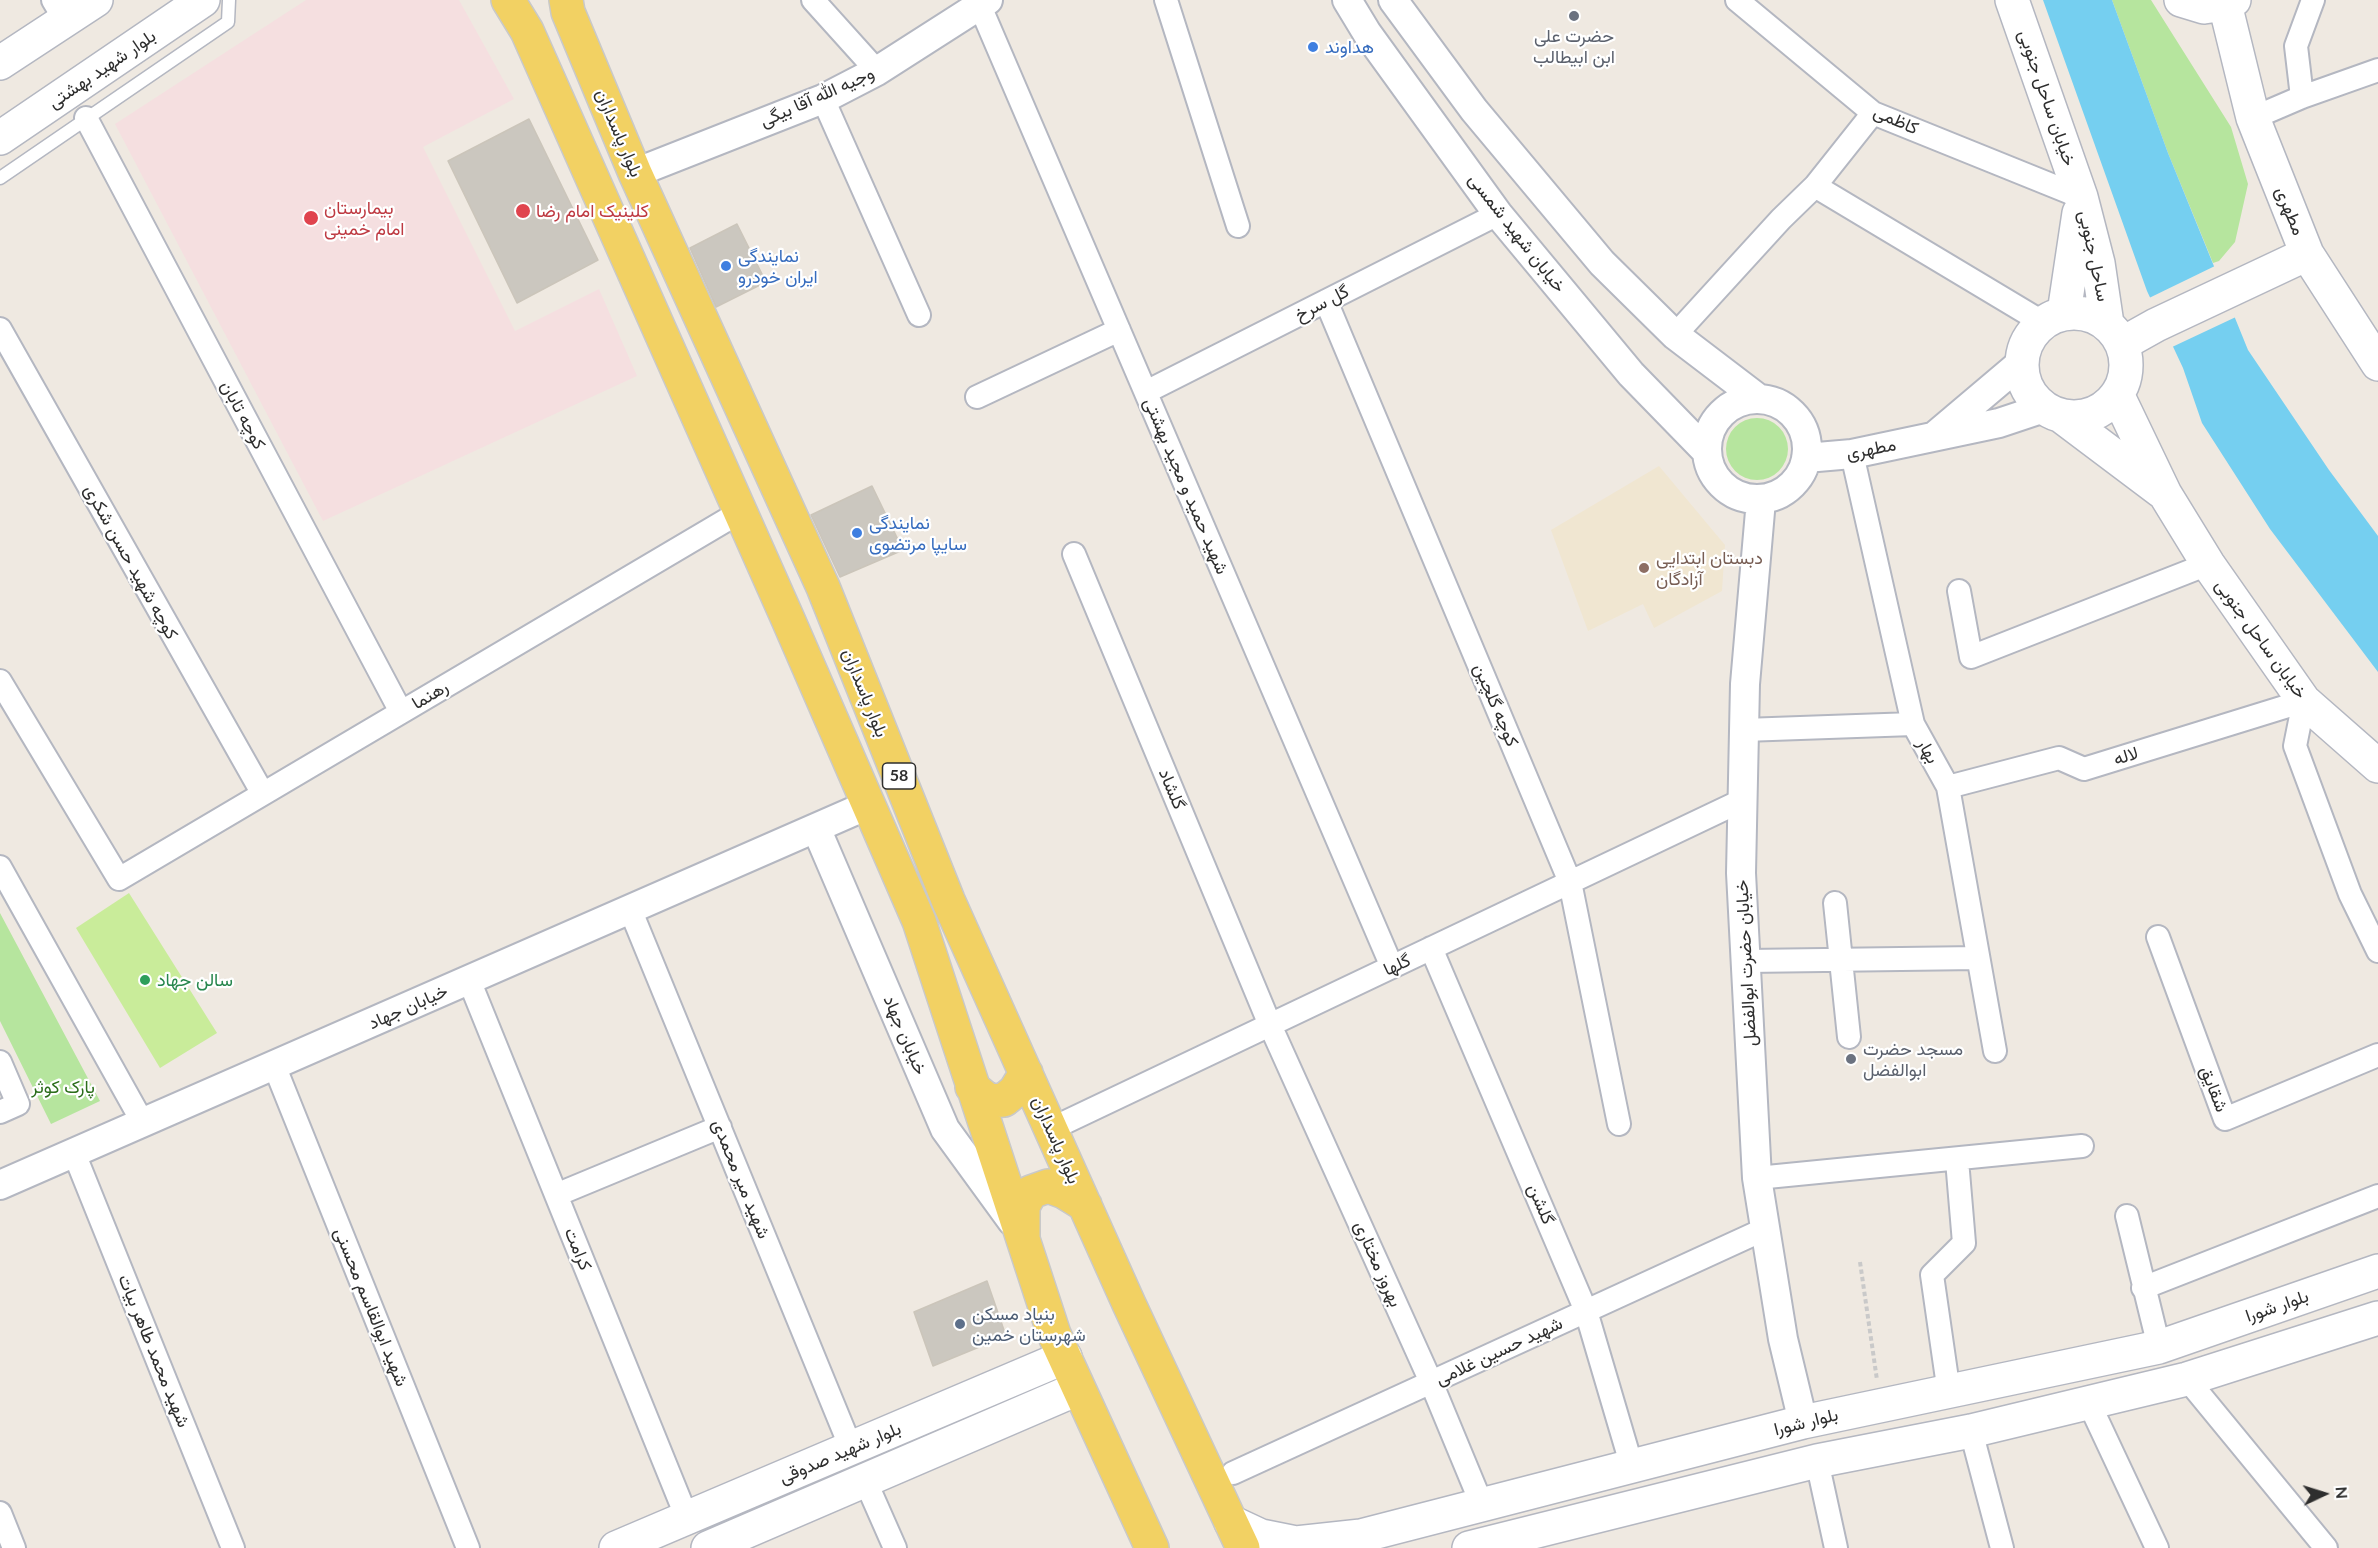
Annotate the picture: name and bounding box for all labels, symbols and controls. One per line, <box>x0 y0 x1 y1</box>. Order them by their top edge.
marker: حضرت علی ابن ابیطالب <box>1567 9 1581 23</box>
street label: بلوار شهید بهشتی <box>44 25 160 113</box>
place label: حضرت علی ابن ابیطالب <box>1533 25 1615 68</box>
street label: خیابان ساحل جنوبی <box>2014 27 2080 169</box>
place label: هداوند <box>1325 36 1374 58</box>
marker: هداوند <box>1306 40 1320 54</box>
street label: وجیه الله آقا بیگی <box>756 62 878 132</box>
street label: بلوار پاسداران <box>591 86 647 180</box>
street label: کاظمی <box>1870 101 1922 139</box>
street label: خیابان شهید شمسی <box>1464 169 1570 297</box>
street label: مطهری <box>2271 184 2309 238</box>
place label: بیمارستان امام خمینی <box>324 197 404 240</box>
place label: کلینیک امام رضا <box>536 200 649 222</box>
marker: کلینیک امام رضا <box>514 202 532 220</box>
marker: بیمارستان امام خمینی <box>302 209 320 227</box>
street label: ساحل جنوبی <box>2074 209 2114 303</box>
place label: نمایندگی ایران خودرو <box>738 245 818 288</box>
marker: نمایندگی ایران خودرو <box>719 259 733 273</box>
street label: گل سرخ <box>1291 280 1353 326</box>
street label: کوچه تابان <box>216 377 270 453</box>
street label: شهید حمید و مجید بهشتی <box>1139 394 1233 578</box>
street label: مطهری <box>1844 434 1898 464</box>
street label: کوچه شهید حسن شکری <box>79 481 183 643</box>
place label: نمایندگی سایپا مرتضوی <box>869 512 967 554</box>
marker: نمایندگی سایپا مرتضوی <box>850 526 864 540</box>
place label: دبستان ابتدایی آزادگان <box>1656 547 1763 590</box>
marker: دبستان ابتدایی آزادگان <box>1637 561 1651 575</box>
street label: خیابان ساحل جنوبی <box>2210 575 2312 703</box>
street label: بلوار پاسداران <box>837 646 893 740</box>
street label: کوچه گلچین <box>1469 660 1523 750</box>
street label: رهنما <box>408 676 452 714</box>
street label: بهار <box>1912 735 1944 767</box>
street label: لاله <box>2111 742 2141 770</box>
road number: 58 <box>882 763 916 789</box>
street label: گلشاد <box>1154 765 1190 813</box>
street label: خیابان حضرت ابوالفضل <box>1731 879 1761 1047</box>
street label: گلها <box>1380 949 1414 981</box>
place label: سالن جهاد <box>157 969 233 991</box>
marker: سالن جهاد <box>138 973 152 987</box>
street label: خیابان جهاد <box>365 980 451 1034</box>
street label: خیابان جهاد <box>879 992 931 1078</box>
place label: مسجد حضرت ابوالفضل <box>1863 1038 1963 1080</box>
marker: مسجد حضرت ابوالفضل <box>1844 1052 1858 1066</box>
street label: شقایق <box>2195 1063 2233 1115</box>
park label: پارک کوثر <box>31 1076 95 1098</box>
street label: بلوار پاسداران <box>1027 1093 1085 1187</box>
street label: شهید میر محمدی <box>707 1116 775 1242</box>
street label: گلشن <box>1523 1181 1559 1227</box>
street label: بهروز مختاری <box>1349 1218 1407 1310</box>
street label: شهید ابوالقاسم محسنی <box>329 1224 413 1390</box>
street label: کرامت <box>560 1224 596 1274</box>
street label: شهید محمد طاهر بیات <box>113 1271 195 1431</box>
street label: بلوار شورا <box>2243 1285 2311 1327</box>
place label: بنیاد مسکن شهرستان خمین <box>972 1303 1086 1346</box>
street label: شهید حسین غلامی <box>1432 1312 1566 1390</box>
marker: بنیاد مسکن شهرستان خمین <box>953 1317 967 1331</box>
street label: بلوار شورا <box>1772 1404 1840 1440</box>
street label: بلوار شهید صدوقی <box>776 1418 904 1488</box>
north arrow <box>2294 1464 2354 1524</box>
text: N <box>2333 1486 2352 1500</box>

